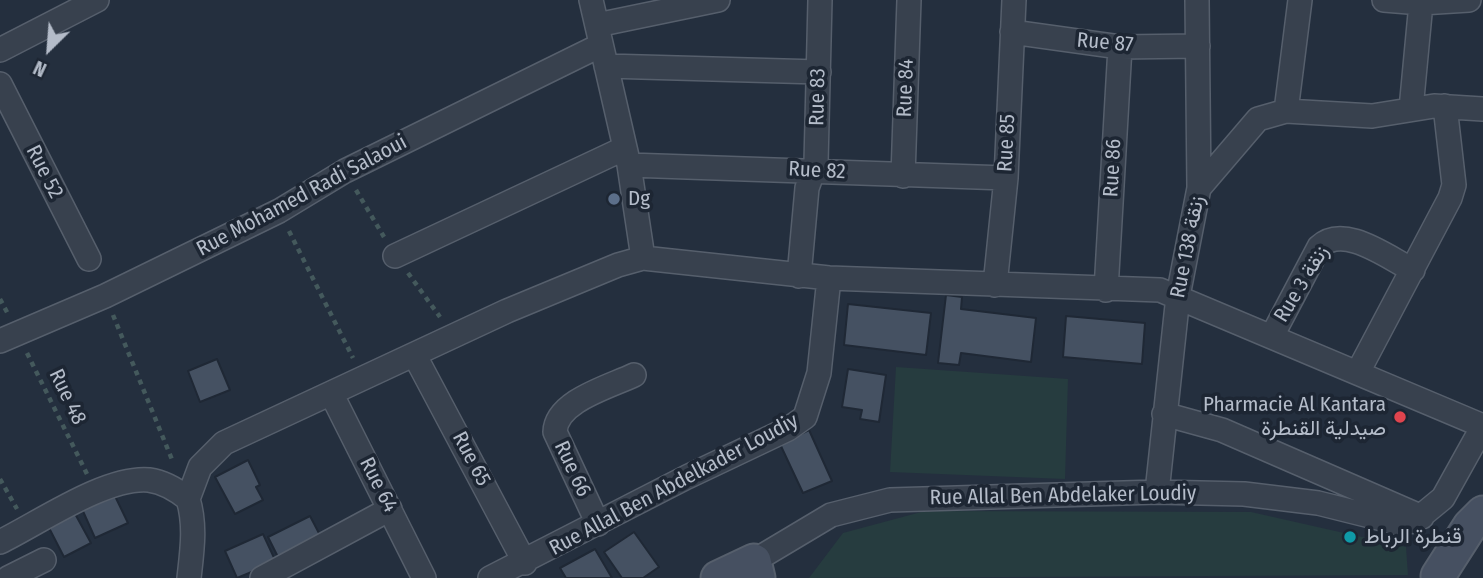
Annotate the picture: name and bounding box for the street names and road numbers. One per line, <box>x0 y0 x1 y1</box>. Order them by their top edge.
street label: Rue 87 <box>1076 28 1134 58</box>
street label: Rue 84 <box>892 58 920 118</box>
street label: Rue 83 <box>805 68 831 126</box>
street label: Rue 85 <box>993 113 1021 173</box>
street label: Rue Mohamed Radi Salaoui <box>193 130 411 262</box>
street label: Rue 86 <box>1099 138 1127 198</box>
street label: Rue 52 <box>20 141 68 203</box>
street label: Rue 82 <box>788 157 846 185</box>
street label: Rue 138 زنقة <box>1166 194 1210 300</box>
street label: Rue 3 زنقة <box>1269 241 1335 327</box>
street label: Rue 48 <box>43 365 91 429</box>
street label: Rue Allal Ben Abdelkader Loudiy <box>545 409 803 561</box>
street label: Rue 65 <box>446 428 496 490</box>
street label: Rue 66 <box>548 437 596 501</box>
street label: Rue 64 <box>354 453 402 517</box>
street label: Rue Allal Ben Abdelaker Loudiy <box>929 481 1197 511</box>

